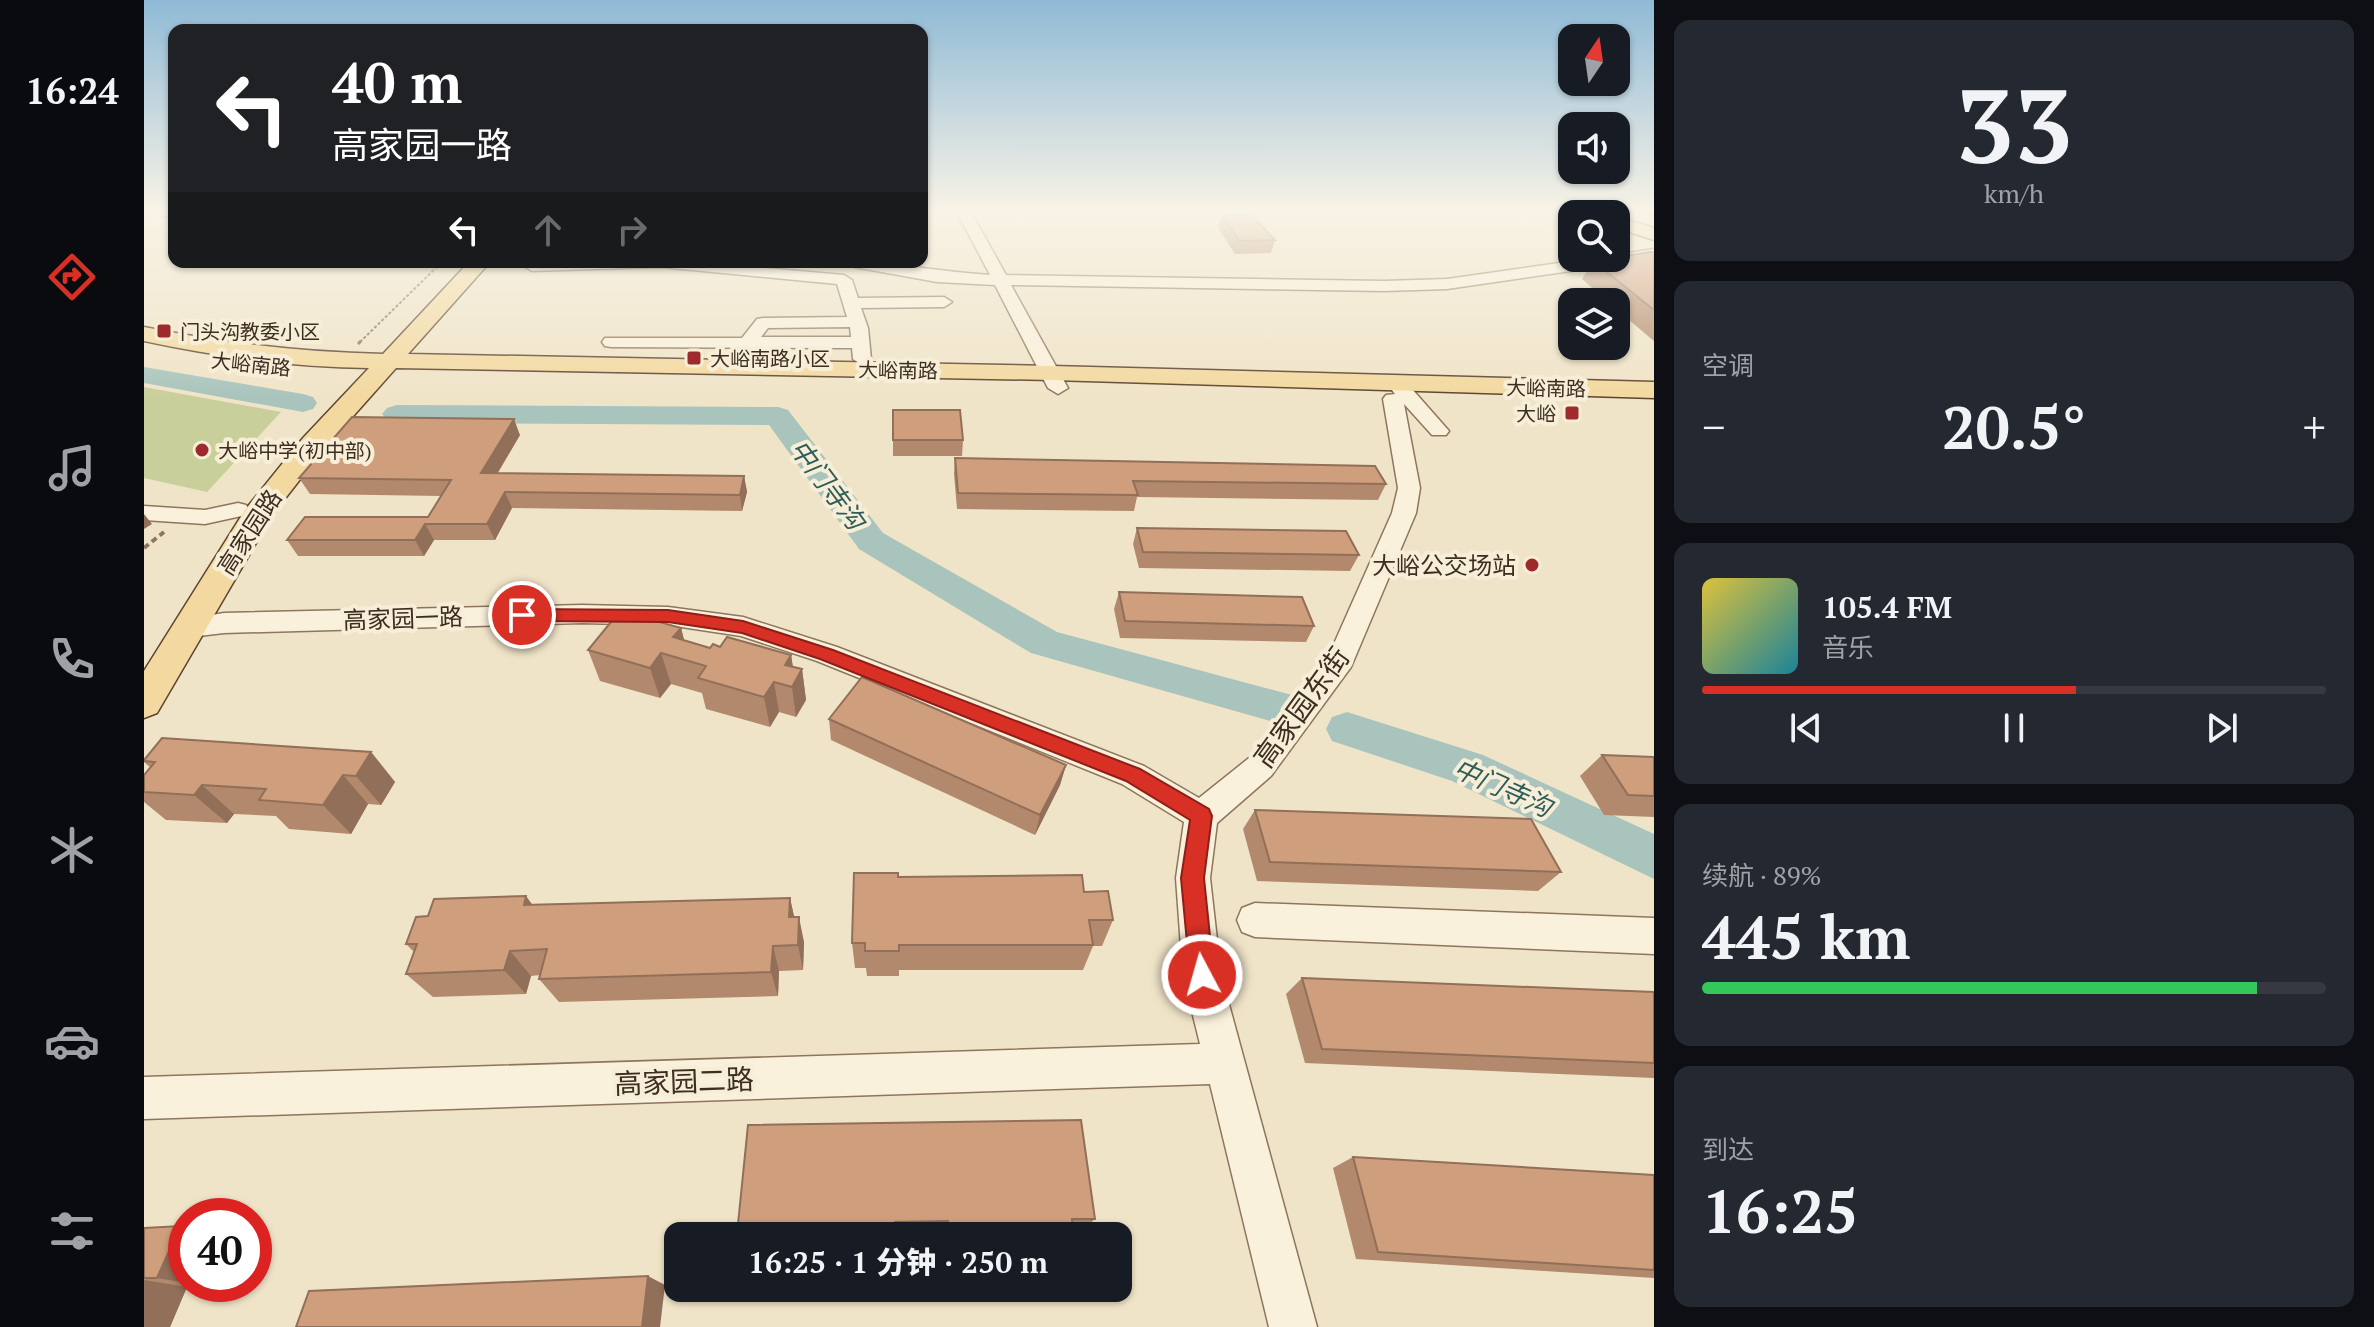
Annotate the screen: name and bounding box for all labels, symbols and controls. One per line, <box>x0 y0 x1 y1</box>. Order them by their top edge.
north arrow <box>1558 24 1630 96</box>
map controls <box>1558 24 1630 360</box>
text: 40 m <box>332 45 462 119</box>
text: 33 <box>1955 55 2073 193</box>
icon: left <box>200 56 304 160</box>
text: 16:24 <box>25 67 119 114</box>
button: sound <box>1558 112 1630 184</box>
text: 高家园一路 <box>332 121 512 168</box>
text: km/h <box>1984 176 2044 210</box>
button: search <box>1558 200 1630 272</box>
icon: left <box>442 208 486 252</box>
icon: ahead <box>526 208 570 252</box>
icon: right <box>610 208 654 252</box>
icon: directions <box>44 249 100 305</box>
button: layers <box>1558 288 1630 360</box>
place label: 门头沟教委小区 <box>180 318 320 345</box>
marker: 门头沟教委小区 <box>155 322 173 340</box>
place label: 大峪南路小区 <box>710 345 830 372</box>
street label: 大峪南路 <box>210 346 292 382</box>
text: 空调 <box>1702 348 1754 382</box>
marker: 大峪南路小区 <box>685 349 703 367</box>
street label: 大峪南路 <box>858 356 938 384</box>
street label: 大峪南路 <box>1506 374 1586 402</box>
text: 20.5° <box>1942 387 2086 466</box>
text: − <box>1702 397 1725 456</box>
text: + <box>2303 397 2326 456</box>
place label: 大峪 <box>1516 400 1556 427</box>
marker: 大峪 <box>1563 404 1581 422</box>
water label: 中门寺沟 <box>783 432 875 538</box>
place label: 大峪中学(初中部) <box>218 437 372 464</box>
icon: music <box>44 440 100 496</box>
marker: 大峪中学(初中部) <box>193 441 211 459</box>
street label: 高家园路 <box>209 483 289 581</box>
place label: 大峪公交场站 <box>1372 549 1516 581</box>
marker: 大峪公交场站 <box>1523 556 1541 574</box>
pin <box>488 581 556 649</box>
text: 105.4 FM <box>1822 587 1952 627</box>
icon: arrive <box>500 593 544 637</box>
street label: 高家园一路 <box>342 600 464 636</box>
text: 音乐 <box>1822 630 1874 664</box>
icon: phone <box>44 631 100 687</box>
street label: 高家园东街 <box>1245 639 1357 775</box>
icon: previous <box>1784 706 1828 750</box>
icon: pause <box>1992 706 2036 750</box>
icon: next <box>2200 706 2244 750</box>
water label: 中门寺沟 <box>1449 750 1560 825</box>
icon: climate <box>44 822 100 878</box>
text: 续航 · 89% <box>1702 858 1822 892</box>
text: 445 km <box>1702 897 1910 976</box>
position arrow <box>1160 933 1244 1017</box>
icon: car <box>44 1013 100 1069</box>
street label: 高家园二路 <box>613 1060 755 1102</box>
text: 到达 <box>1702 1132 1754 1166</box>
text: 16:25 <box>1702 1171 1858 1250</box>
speed limit sign: 40 <box>168 1198 272 1302</box>
icon: filters <box>44 1203 100 1259</box>
text: 16:25 · 1 分钟 · 250 m <box>748 1242 1048 1282</box>

